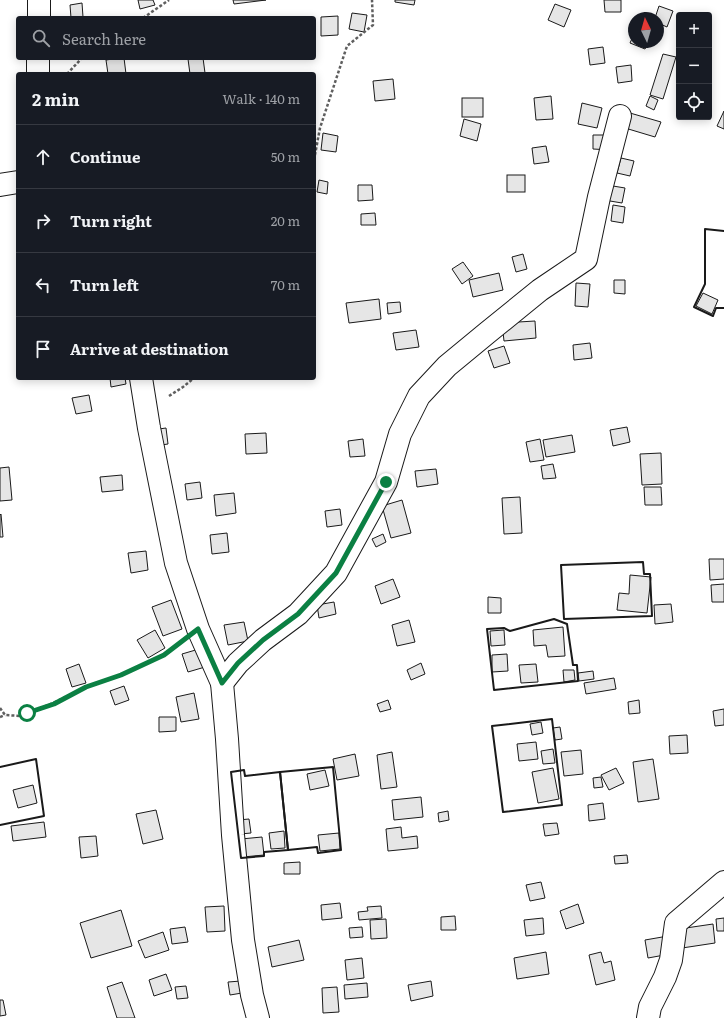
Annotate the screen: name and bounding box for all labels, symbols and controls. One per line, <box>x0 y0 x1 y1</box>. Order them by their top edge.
north arrow <box>628 12 664 48</box>
map controls <box>676 12 712 120</box>
button: + <box>676 12 712 48</box>
search box <box>16 16 316 60</box>
icon: search <box>30 27 52 49</box>
text: Search here <box>62 27 146 50</box>
button: − <box>676 48 712 84</box>
button: locate <box>676 84 712 120</box>
text: 2 min <box>32 86 80 111</box>
text: Walk · 140 m <box>223 89 300 108</box>
text: Continue <box>70 145 140 168</box>
icon: ahead <box>32 146 54 168</box>
text: 50 m <box>271 147 300 166</box>
text: Turn right <box>70 209 152 232</box>
icon: right <box>32 210 54 232</box>
text: 20 m <box>271 211 300 230</box>
text: Turn left <box>70 273 139 296</box>
icon: left <box>32 274 54 296</box>
text: 70 m <box>271 275 300 294</box>
text: Arrive at destination <box>70 337 229 360</box>
icon: arrive <box>32 338 54 360</box>
route end <box>377 473 395 491</box>
route start <box>18 704 36 722</box>

